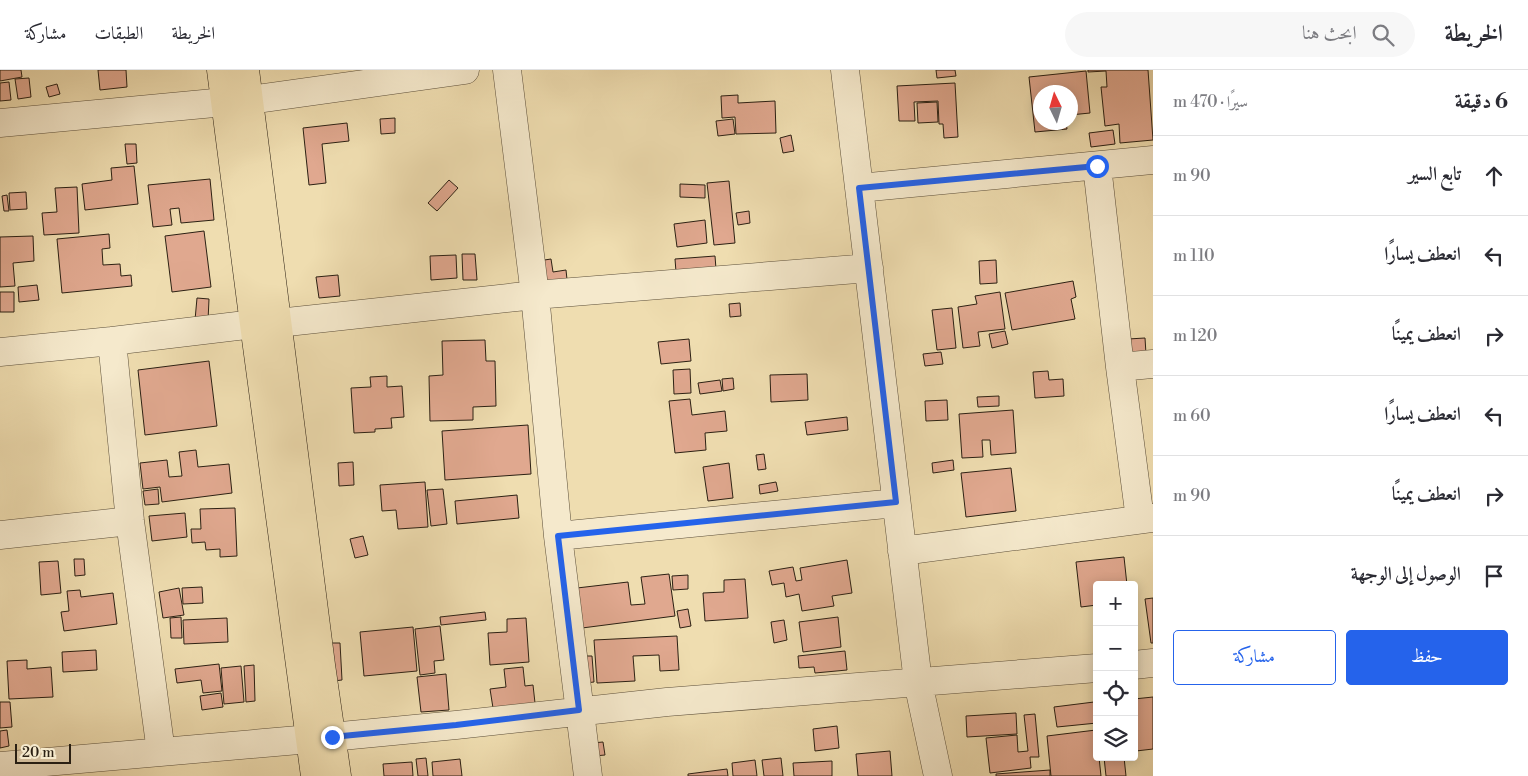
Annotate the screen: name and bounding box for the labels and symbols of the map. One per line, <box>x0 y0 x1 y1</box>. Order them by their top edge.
north arrow <box>1033 85 1078 130</box>
route start <box>1086 155 1109 178</box>
route end <box>321 726 344 749</box>
scale bar <box>15 741 71 764</box>

